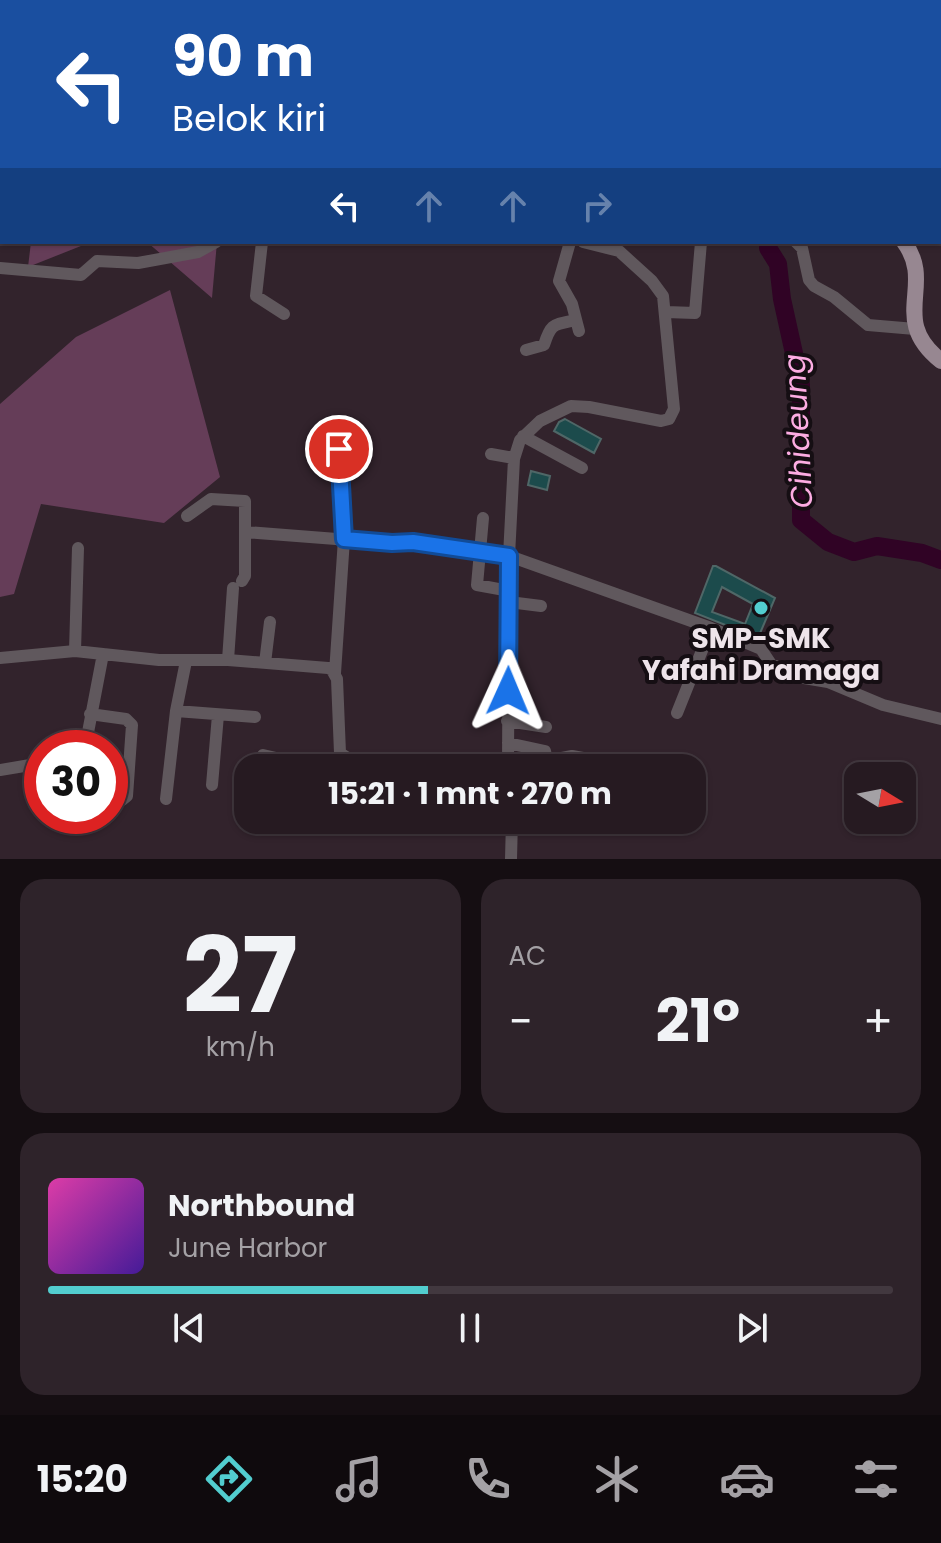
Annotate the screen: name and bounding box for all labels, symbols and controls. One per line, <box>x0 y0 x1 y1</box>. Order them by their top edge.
text: 90 m <box>172 17 314 96</box>
icon: left <box>40 32 144 136</box>
text: Belok kiri <box>172 93 326 144</box>
icon: left <box>323 184 367 228</box>
icon: ahead <box>407 184 451 228</box>
icon: ahead <box>491 184 535 228</box>
icon: right <box>575 184 619 228</box>
water label: Cihideung <box>772 353 824 509</box>
pin <box>305 415 373 483</box>
icon: arrive <box>317 427 361 471</box>
marker: SMP-SMK Yafahi Dramaga <box>752 599 770 617</box>
place label: SMP-SMK Yafahi Dramaga <box>642 619 880 690</box>
position arrow <box>466 649 550 733</box>
speed limit sign: 30 <box>24 730 128 834</box>
north arrow <box>844 762 916 834</box>
map controls <box>844 762 916 834</box>
text: 15:21 · 1 mnt · 270 m <box>328 772 612 815</box>
text: 27 <box>183 903 298 1048</box>
text: AC <box>509 938 546 974</box>
text: 21° <box>656 979 740 1063</box>
text: − <box>509 991 533 1052</box>
text: + <box>863 991 893 1052</box>
text: km/h <box>206 1029 275 1065</box>
text: Northbound <box>168 1184 355 1227</box>
text: June Harbor <box>168 1230 327 1266</box>
icon: previous <box>167 1306 211 1350</box>
icon: pause <box>448 1306 492 1350</box>
icon: next <box>730 1306 774 1350</box>
icon: directions <box>201 1451 257 1507</box>
icon: music <box>331 1451 387 1507</box>
icon: phone <box>460 1451 516 1507</box>
icon: climate <box>589 1451 645 1507</box>
icon: car <box>719 1451 775 1507</box>
icon: filters <box>848 1451 904 1507</box>
text: 15:20 <box>37 1454 128 1505</box>

